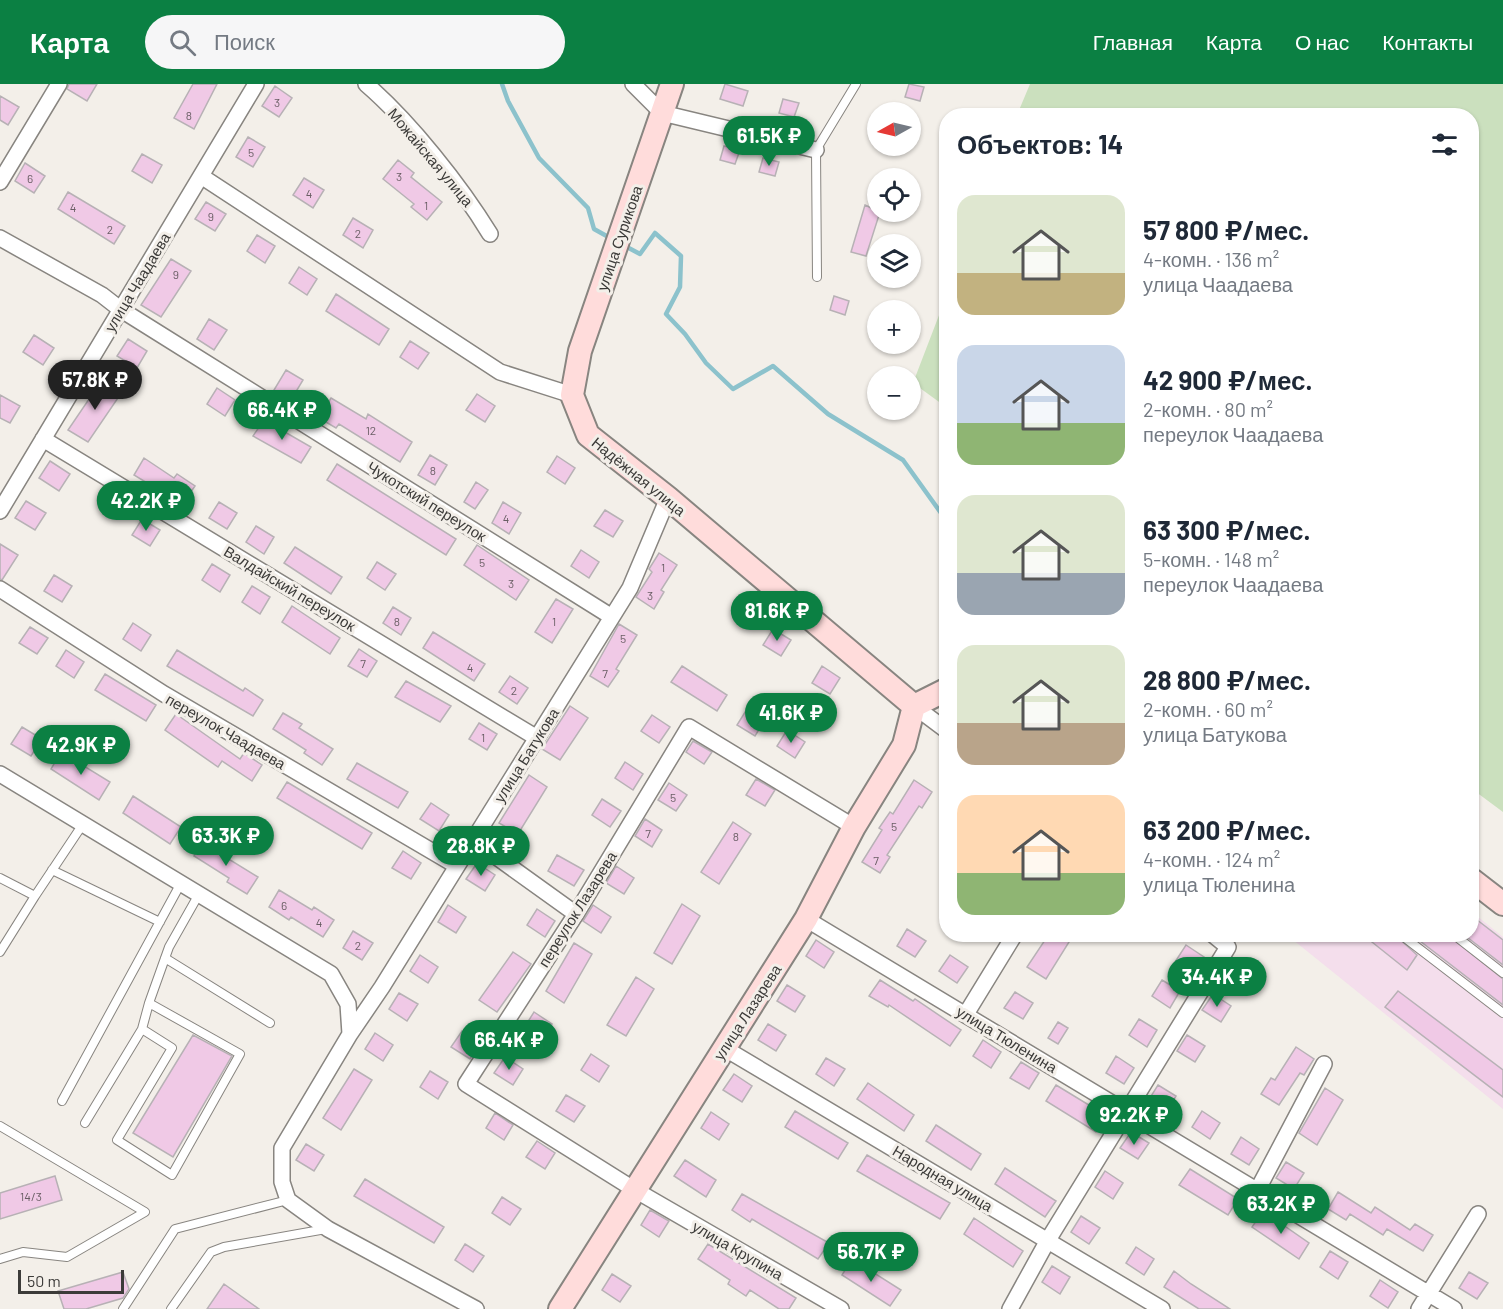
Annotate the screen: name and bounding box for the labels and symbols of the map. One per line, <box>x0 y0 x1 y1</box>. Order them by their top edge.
house number: 3 <box>274 95 280 109</box>
north arrow <box>867 102 921 156</box>
street label: Можайская улица <box>385 104 478 210</box>
house number: 8 <box>186 108 192 122</box>
pin: 61.5K ₽ <box>714 116 824 167</box>
house number: 5 <box>248 145 254 159</box>
house number: 3 <box>396 169 402 183</box>
house number: 6 <box>27 171 33 185</box>
street label: улица Сурикова <box>593 182 646 293</box>
house number: 4 <box>306 186 312 200</box>
house number: 1 <box>424 198 428 212</box>
house number: 4 <box>70 200 76 214</box>
house number: 9 <box>208 209 214 223</box>
house number: 2 <box>107 222 113 236</box>
house number: 2 <box>355 226 361 240</box>
street label: улица Чаадаева <box>100 229 174 335</box>
house number: 9 <box>173 267 179 281</box>
pin: 57.8K ₽ <box>40 360 150 411</box>
pin: 66.4K ₽ <box>227 390 337 441</box>
house number: 12 <box>366 423 376 437</box>
street label: Надёжная улица <box>589 433 690 520</box>
street label: Чукотский переулок <box>364 457 490 545</box>
house number: 8 <box>430 463 436 477</box>
pin: 42.2K ₽ <box>91 481 201 532</box>
house number: 4 <box>503 511 509 525</box>
street label: Валдайский переулок <box>221 542 359 635</box>
house number: 5 <box>479 555 485 569</box>
house number: 1 <box>661 560 665 574</box>
house number: 3 <box>508 576 514 590</box>
house number: 3 <box>647 588 653 602</box>
pin: 81.6K ₽ <box>722 591 832 642</box>
house number: 8 <box>394 614 400 628</box>
house number: 1 <box>552 614 556 628</box>
house number: 5 <box>620 631 626 645</box>
house number: 7 <box>360 656 366 670</box>
house number: 4 <box>467 660 473 674</box>
house number: 7 <box>602 666 608 680</box>
house number: 2 <box>511 683 517 697</box>
street label: переулок Чаадаева <box>163 689 290 773</box>
pin: 41.6K ₽ <box>736 693 846 744</box>
street label: улица Батукова <box>490 704 563 806</box>
pin: 42.9K ₽ <box>26 725 136 776</box>
house number: 1 <box>481 730 485 744</box>
house number: 5 <box>670 790 676 804</box>
pin: 63.3K ₽ <box>171 816 281 867</box>
house number: 5 <box>891 819 897 833</box>
pin: 28.8K ₽ <box>426 826 536 877</box>
house number: 7 <box>645 826 651 840</box>
house number: 8 <box>733 829 739 843</box>
street label: переулок Лазарева <box>534 847 620 970</box>
house number: 7 <box>873 853 879 867</box>
house number: 6 <box>281 898 287 912</box>
house number: 4 <box>316 915 322 929</box>
house number: 2 <box>355 938 361 952</box>
pin: 34.4K ₽ <box>1162 957 1272 1008</box>
street label: улица Лазарева <box>709 960 785 1063</box>
street label: улица Тюленина <box>953 1002 1061 1076</box>
pin: 66.4K ₽ <box>454 1020 564 1071</box>
pin: 92.2K ₽ <box>1079 1095 1189 1146</box>
street label: Народная улица <box>890 1141 997 1215</box>
pin: 63.2K ₽ <box>1226 1184 1336 1235</box>
house number: 14/3 <box>20 1189 42 1203</box>
street label: улица Крупина <box>689 1217 787 1284</box>
pin: 56.7K ₽ <box>816 1232 926 1283</box>
scale bar <box>18 1267 124 1294</box>

